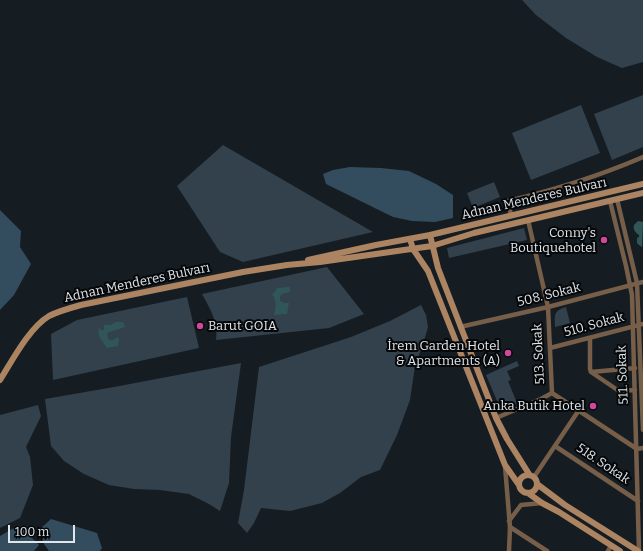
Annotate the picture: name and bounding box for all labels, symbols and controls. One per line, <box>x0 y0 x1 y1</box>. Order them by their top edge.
street label: Adnan Menderes Bulvarı <box>460 175 608 223</box>
place label: Conny's Boutiquehotel <box>510 225 596 256</box>
marker: Conny's Boutiquehotel <box>599 235 609 245</box>
street label: Adnan Menderes Bulvarı <box>63 260 211 306</box>
street label: 508. Sokak <box>516 280 582 310</box>
street label: 510. Sokak <box>562 309 626 341</box>
place label: Barut GOIA <box>208 318 277 334</box>
marker: Barut GOIA <box>195 321 205 331</box>
street label: 513. Sokak <box>530 323 548 385</box>
place label: İrem Garden Hotel & Apartments (A) <box>387 338 500 369</box>
street label: 511. Sokak <box>614 345 632 405</box>
marker: İrem Garden Hotel & Apartments (A) <box>503 348 513 358</box>
place label: Anka Butik Hotel <box>483 398 585 414</box>
marker: Anka Butik Hotel <box>588 401 598 411</box>
street label: 518. Sokak <box>573 440 633 488</box>
scale bar <box>10 517 77 543</box>
text: 100 m <box>15 525 49 539</box>

